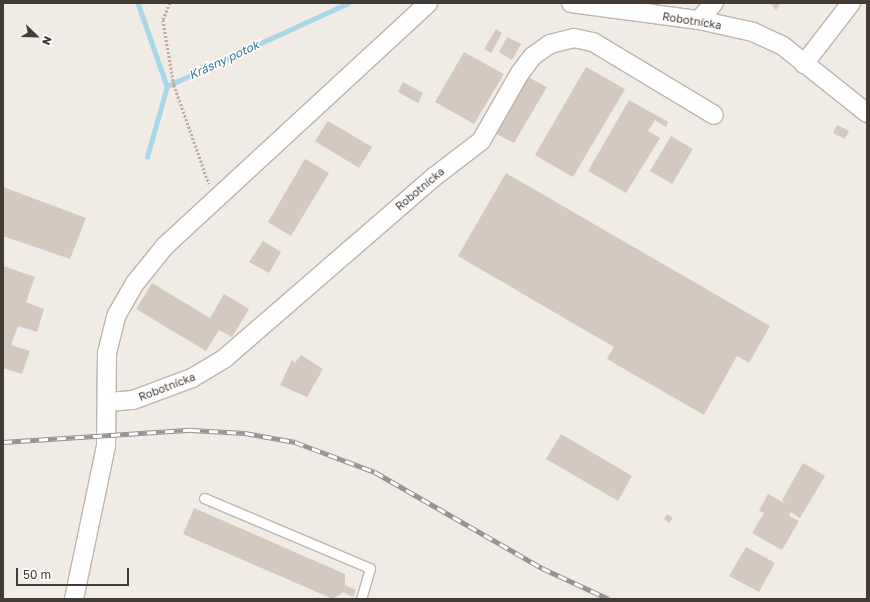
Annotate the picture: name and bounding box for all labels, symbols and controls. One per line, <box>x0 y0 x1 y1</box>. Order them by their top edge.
street label: Robotnícka <box>661 10 723 32</box>
north arrow <box>16 16 56 56</box>
text: N <box>40 34 55 47</box>
water label: Krásny potok <box>186 37 262 83</box>
street label: Robotnícka <box>393 165 447 213</box>
street label: Robotnícka <box>137 370 197 404</box>
scale bar <box>18 560 131 586</box>
text: 50 m <box>23 567 51 582</box>

